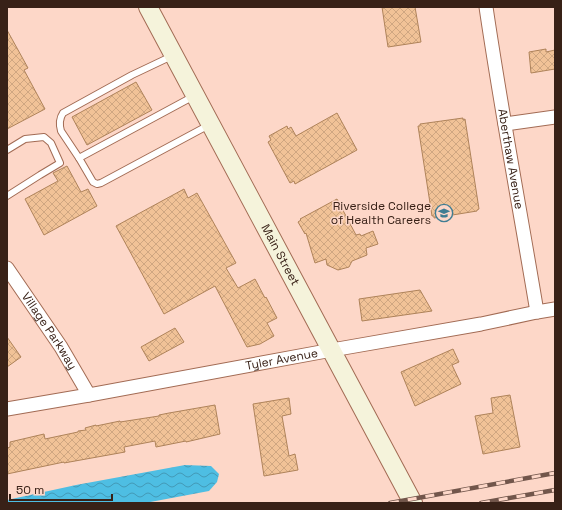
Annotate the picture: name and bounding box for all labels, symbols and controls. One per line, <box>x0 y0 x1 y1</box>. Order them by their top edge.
street label: Aberthaw Avenue <box>494 108 527 210</box>
place label: Riverside College of Health Careers <box>331 198 431 228</box>
school or university icon: Riverside College of Health Careers <box>434 203 454 223</box>
street label: Main Street <box>257 221 303 288</box>
street label: Village Parkway <box>18 289 81 373</box>
street label: Tyler Avenue <box>244 345 319 374</box>
scale bar <box>10 476 112 502</box>
text: 50 m <box>16 482 44 498</box>

